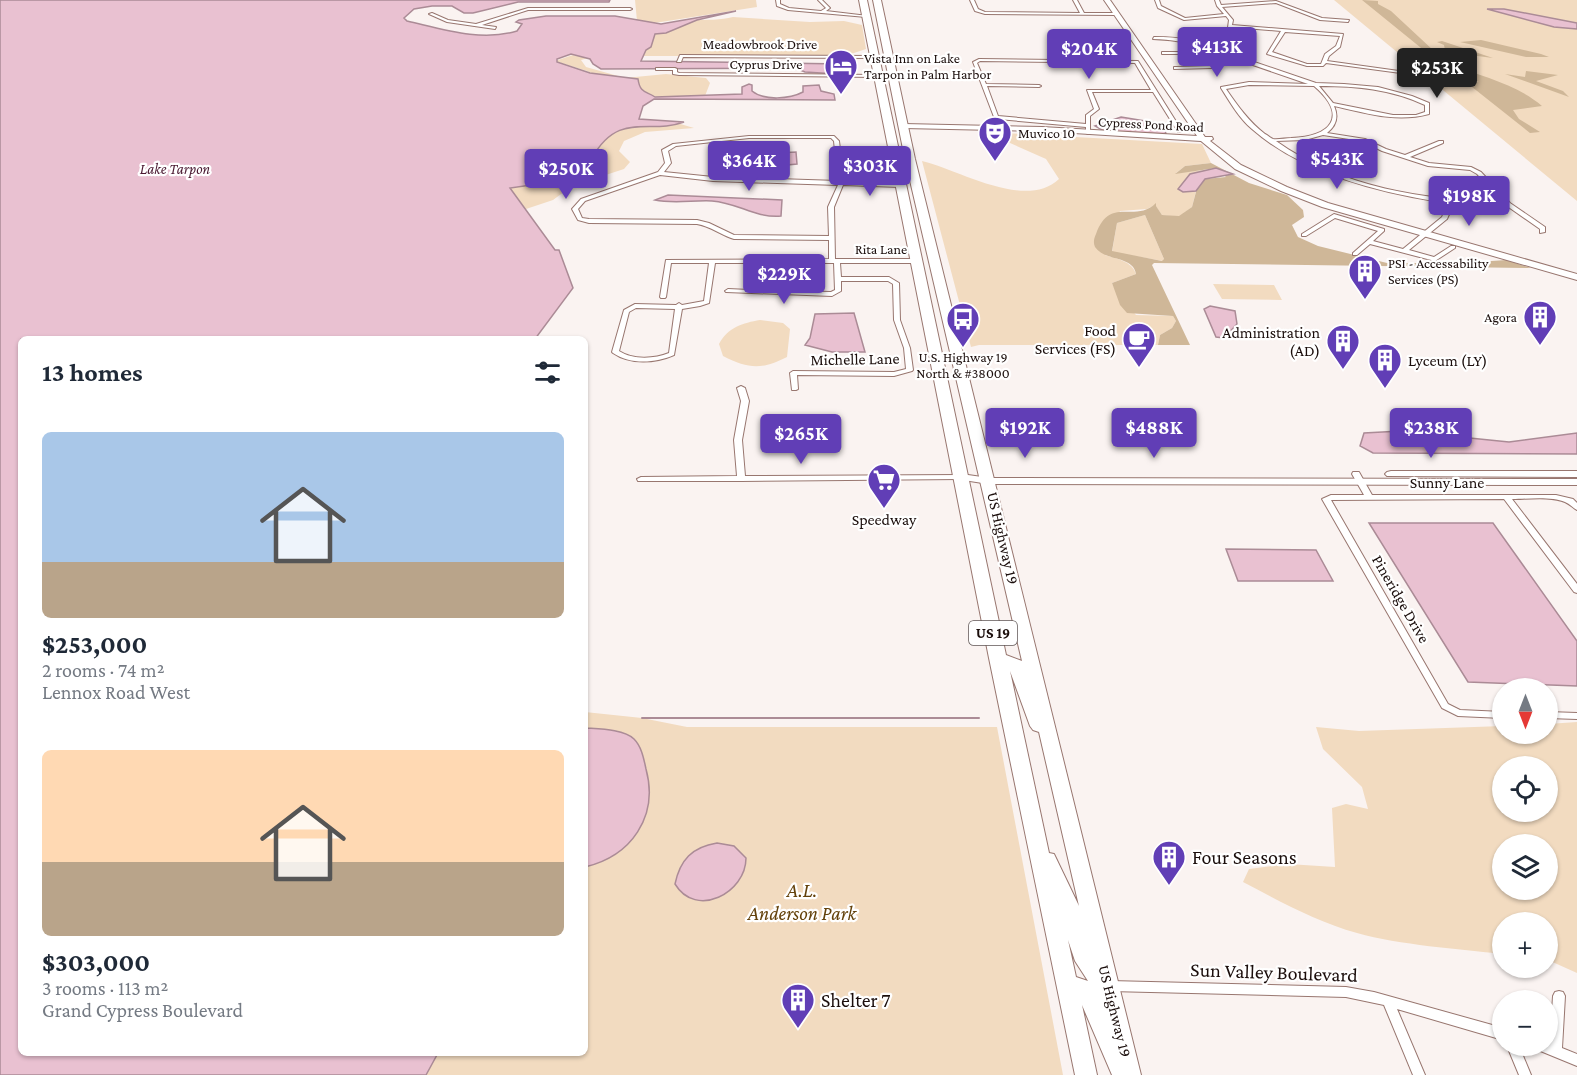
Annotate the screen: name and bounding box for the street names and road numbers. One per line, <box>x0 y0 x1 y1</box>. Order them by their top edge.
street label: Meadowbrook Drive <box>703 36 817 52</box>
street label: Cyprus Drive <box>730 56 802 72</box>
street label: Cypress Pond Road <box>1098 113 1205 135</box>
street label: Rita Lane <box>855 241 907 257</box>
street label: Michelle Lane <box>810 350 900 368</box>
street label: Sunny Lane <box>1410 474 1484 492</box>
street label: US Highway 19 <box>983 490 1022 586</box>
street label: Pineridge Drive <box>1368 552 1433 646</box>
road number: US 19 <box>969 621 1017 645</box>
street label: Sun Valley Boulevard <box>1190 958 1359 987</box>
street label: US Highway 19 <box>1094 963 1135 1059</box>

